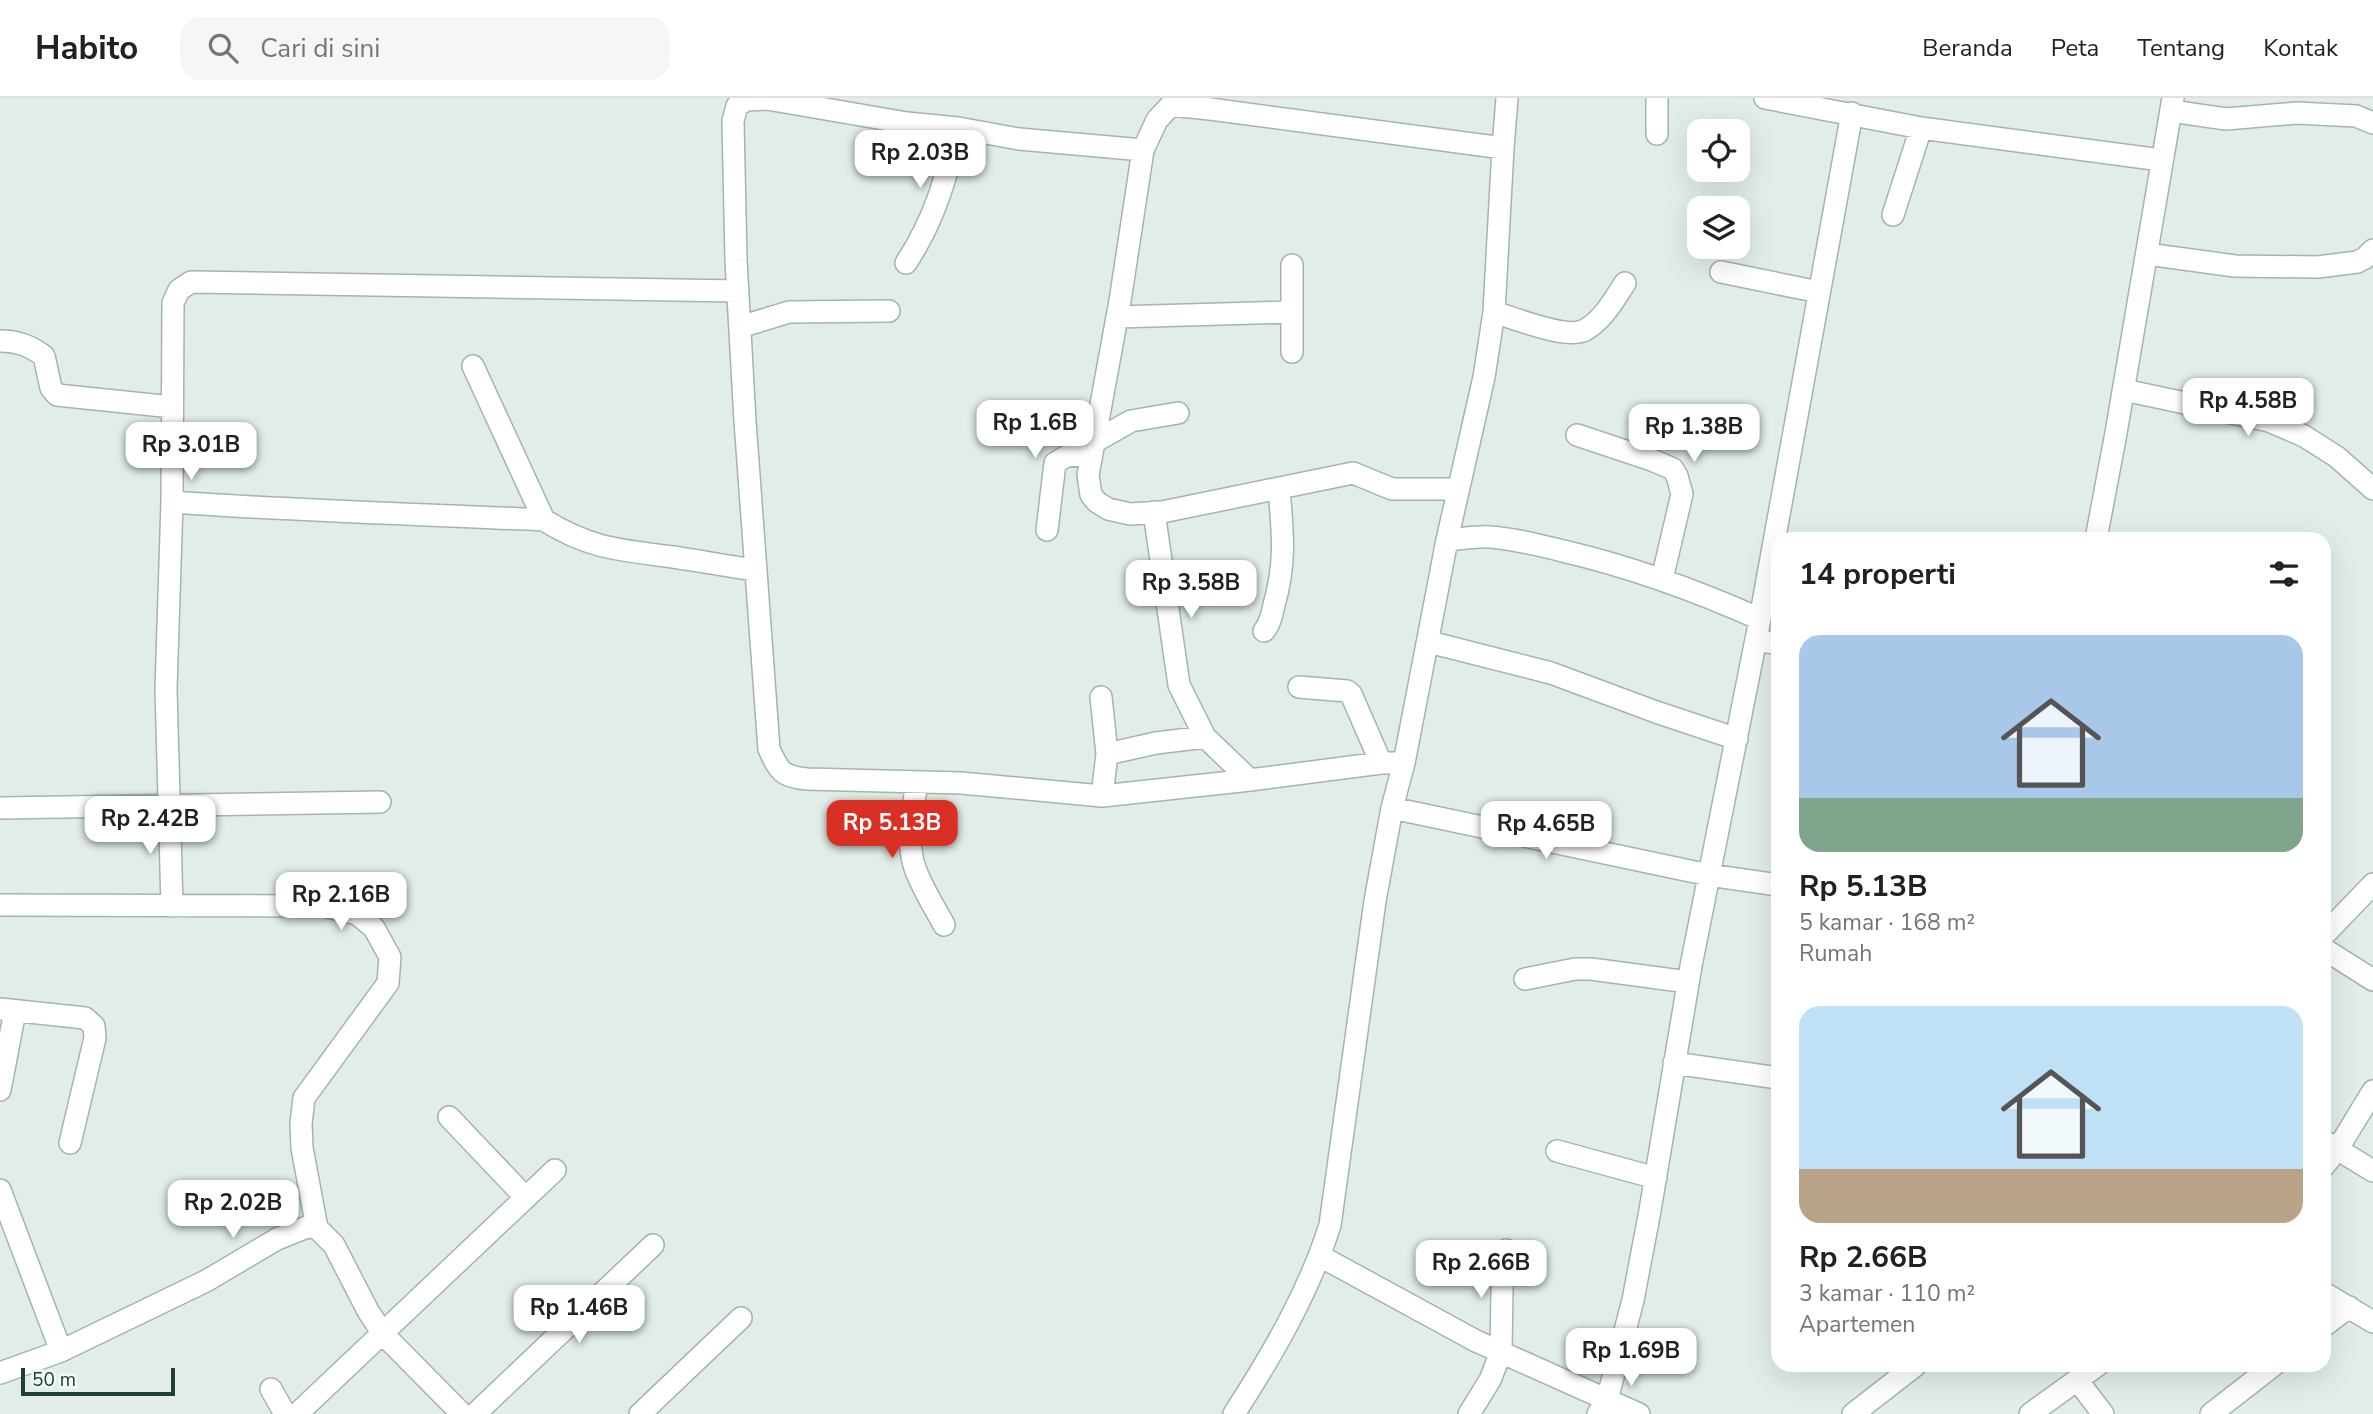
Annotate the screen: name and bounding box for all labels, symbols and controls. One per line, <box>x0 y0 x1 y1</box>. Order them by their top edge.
search box <box>180 17 670 80</box>
text: Habito <box>35 26 138 71</box>
icon: search <box>204 29 242 67</box>
text: Cari di sini <box>260 31 380 66</box>
text: Beranda <box>1922 32 2013 64</box>
text: Peta <box>2051 32 2099 64</box>
text: Tentang <box>2137 32 2225 64</box>
text: Kontak <box>2263 32 2338 64</box>
map controls <box>1687 119 1750 259</box>
button: locate <box>1687 119 1750 182</box>
pin: Rp 2.03B <box>848 130 992 190</box>
text: Rp 2.03B <box>871 137 969 168</box>
button: layers <box>1687 196 1750 259</box>
pin: Rp 4.58B <box>2176 378 2320 438</box>
text: Rp 4.58B <box>2199 385 2297 416</box>
pin: Rp 1.6B <box>970 400 1100 460</box>
pin: Rp 1.38B <box>1622 404 1766 464</box>
text: Rp 1.6B <box>993 407 1077 438</box>
text: Rp 1.38B <box>1645 411 1743 442</box>
pin: Rp 3.01B <box>119 422 263 482</box>
text: Rp 3.01B <box>142 429 240 460</box>
text: 14 properti <box>1799 554 1956 595</box>
icon: filters <box>2265 555 2303 593</box>
pin: Rp 3.58B <box>1119 560 1263 620</box>
text: Rp 3.58B <box>1142 567 1240 598</box>
icon: home <box>1988 680 2114 806</box>
pin: Rp 2.42B <box>78 796 222 856</box>
pin: Rp 5.13B <box>820 800 964 860</box>
pin: Rp 4.65B <box>1474 802 1618 861</box>
text: Rp 2.42B <box>101 803 199 834</box>
text: Rp 5.13B <box>843 807 941 838</box>
text: Rp 4.65B <box>1497 808 1595 839</box>
text: Rp 5.13B <box>1799 866 1928 907</box>
pin: Rp 2.16B <box>269 872 413 932</box>
text: Rp 2.16B <box>292 879 390 910</box>
text: 5 kamar · 168 m² <box>1799 907 1975 938</box>
text: Rumah <box>1799 938 1872 969</box>
icon: home <box>1988 1051 2114 1177</box>
pin: Rp 2.02B <box>161 1180 305 1240</box>
text: Rp 2.02B <box>184 1187 282 1218</box>
text: Rp 2.66B <box>1799 1237 1928 1278</box>
pin: Rp 2.66B <box>1409 1240 1553 1300</box>
text: Rp 2.66B <box>1432 1247 1530 1278</box>
text: 3 kamar · 110 m² <box>1799 1278 1975 1309</box>
pin: Rp 1.46B <box>507 1286 651 1345</box>
text: Rp 1.46B <box>530 1292 628 1323</box>
text: Apartemen <box>1799 1309 1915 1340</box>
pin: Rp 1.69B <box>1559 1328 1703 1388</box>
text: Rp 1.69B <box>1582 1335 1680 1366</box>
scale bar <box>21 1365 175 1397</box>
text: 50 m <box>32 1367 76 1393</box>

